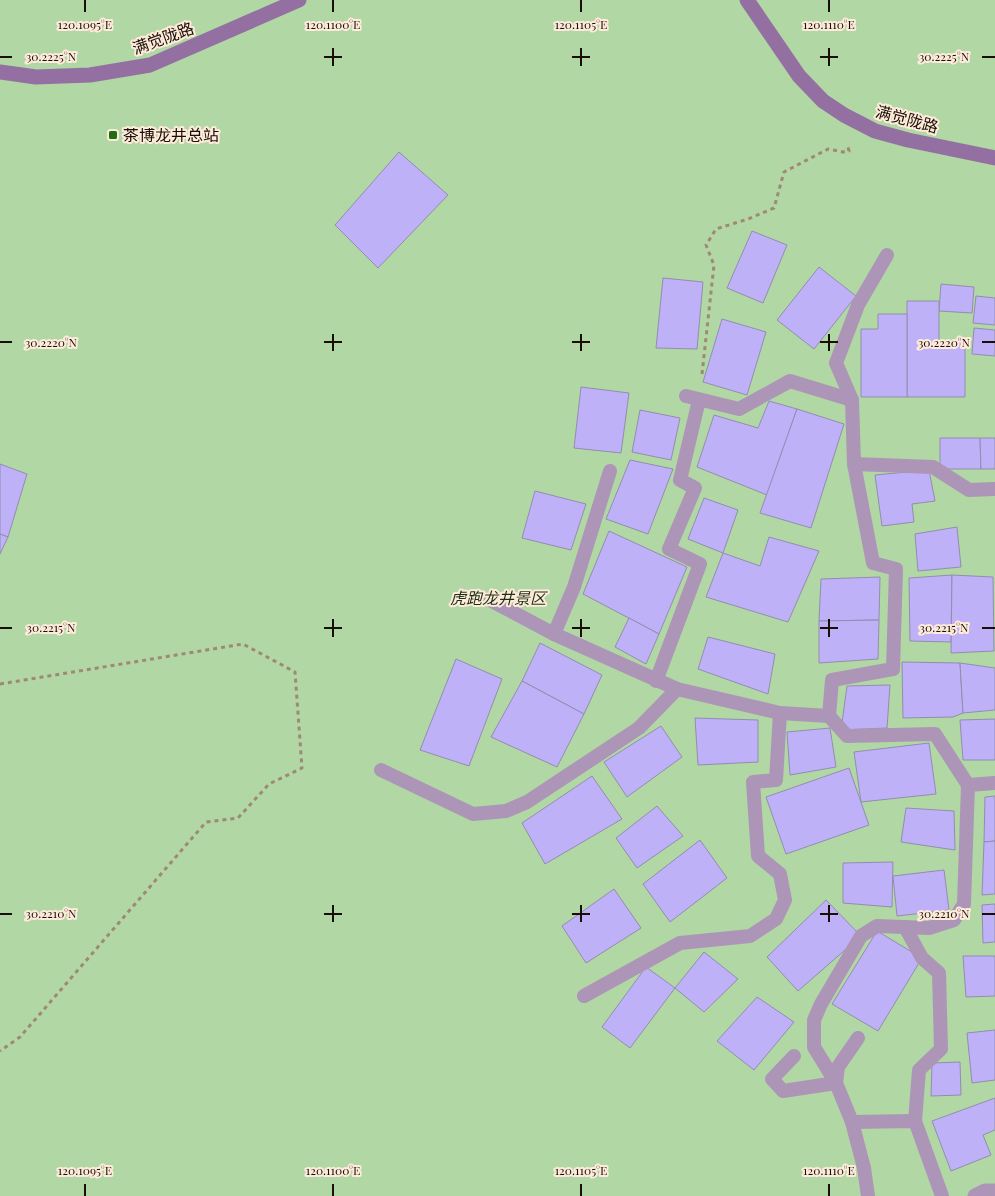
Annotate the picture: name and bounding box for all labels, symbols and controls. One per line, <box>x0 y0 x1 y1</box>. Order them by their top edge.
text: 120.1095°E <box>58 16 112 32</box>
text: 120.1100°E <box>306 16 360 32</box>
text: 120.1105°E <box>555 16 607 32</box>
text: 120.1110°E <box>803 16 855 32</box>
street label: 满觉陇路 <box>129 17 196 58</box>
text: 30.2225°N <box>26 48 77 64</box>
text: 30.2225°N <box>919 48 970 64</box>
street label: 满觉陇路 <box>873 100 941 137</box>
place label: 茶博龙井总站 <box>123 124 219 145</box>
marker: 茶博龙井总站 <box>107 129 119 141</box>
text: 30.2220°N <box>25 334 78 350</box>
text: 30.2220°N <box>918 334 971 350</box>
park label: 虎跑龙井景区 <box>450 587 548 608</box>
text: 30.2215°N <box>27 619 76 635</box>
text: 30.2215°N <box>920 619 969 635</box>
text: 30.2210°N <box>26 905 77 921</box>
text: 30.2210°N <box>919 905 970 921</box>
text: 120.1095°E <box>58 1162 112 1178</box>
text: 120.1100°E <box>306 1162 360 1178</box>
text: 120.1105°E <box>555 1162 607 1178</box>
text: 120.1110°E <box>803 1162 855 1178</box>

